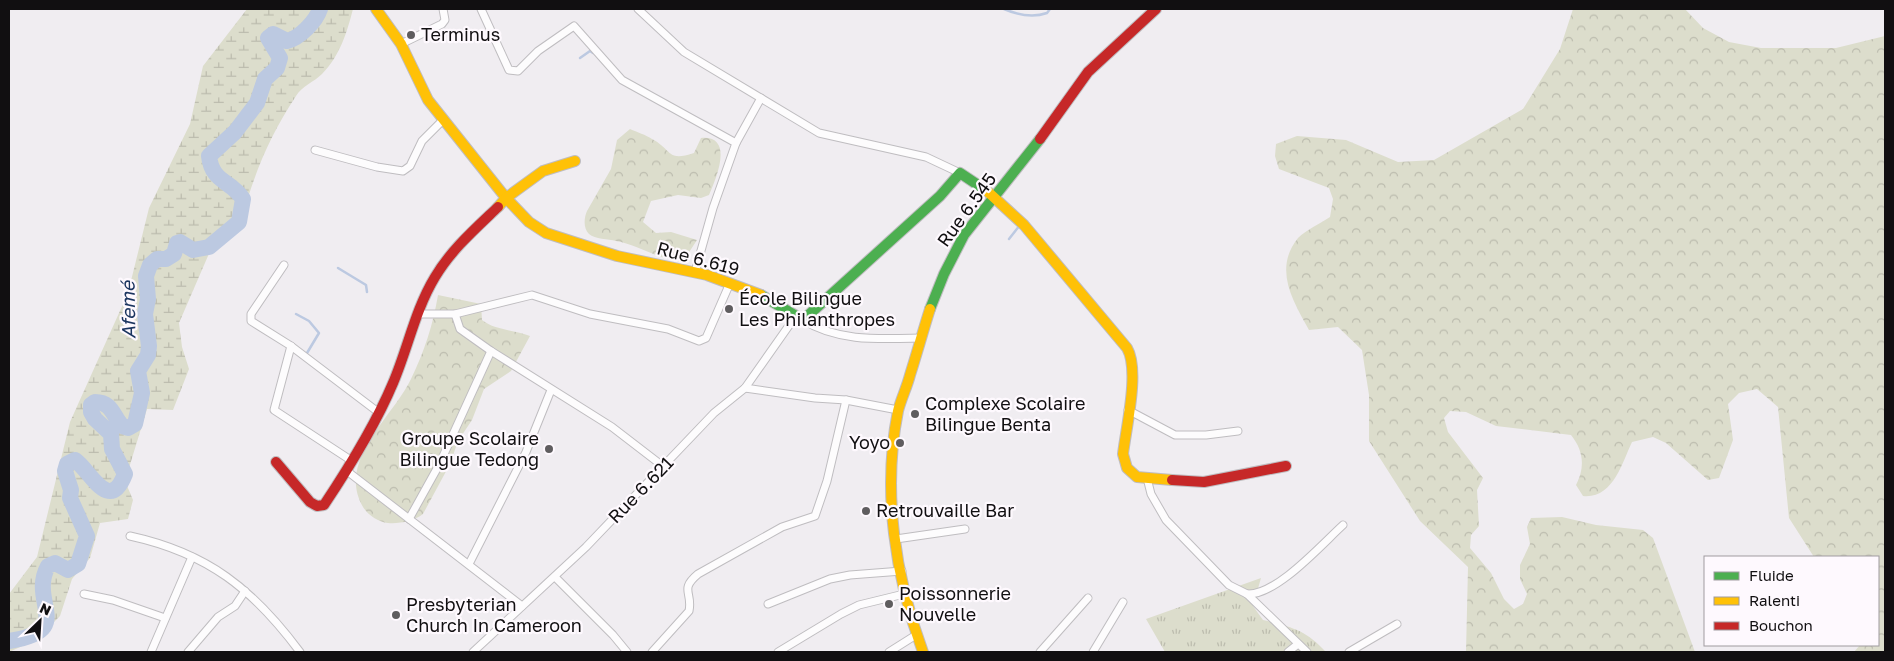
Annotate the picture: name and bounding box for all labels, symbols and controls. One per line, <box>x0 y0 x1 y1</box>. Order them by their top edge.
place label: Terminus <box>421 23 500 45</box>
marker: Terminus <box>405 29 417 41</box>
street label: Rue 6.545 <box>932 168 1000 251</box>
street label: Rue 6.619 <box>655 236 742 280</box>
water label: Afemé <box>115 279 140 339</box>
place label: École Bilingue Les Philanthropes <box>739 287 895 330</box>
marker: École Bilingue Les Philanthropes <box>723 303 735 315</box>
place label: Complexe Scolaire Bilingue Benta <box>925 392 1085 435</box>
marker: Complexe Scolaire Bilingue Benta <box>909 408 921 420</box>
place label: Groupe Scolaire Bilingue Tedong <box>400 427 539 470</box>
place label: Yoyo <box>849 431 890 453</box>
marker: Yoyo <box>894 437 906 449</box>
marker: Groupe Scolaire Bilingue Tedong <box>543 443 555 455</box>
street label: Rue 6.621 <box>603 451 678 527</box>
place label: Retrouvaille Bar <box>876 499 1014 521</box>
marker: Retrouvaille Bar <box>860 505 872 517</box>
legend <box>1704 556 1879 646</box>
text: Fluide <box>1749 566 1794 584</box>
place label: Poissonnerie Nouvelle <box>899 582 1011 625</box>
text: Ralenti <box>1749 591 1800 609</box>
place label: Presbyterian Church In Cameroon <box>406 593 582 636</box>
north arrow <box>15 596 65 646</box>
marker: Poissonnerie Nouvelle <box>883 598 895 610</box>
text: N <box>37 599 54 619</box>
marker: Presbyterian Church In Cameroon <box>390 609 402 621</box>
text: Bouchon <box>1749 616 1813 634</box>

